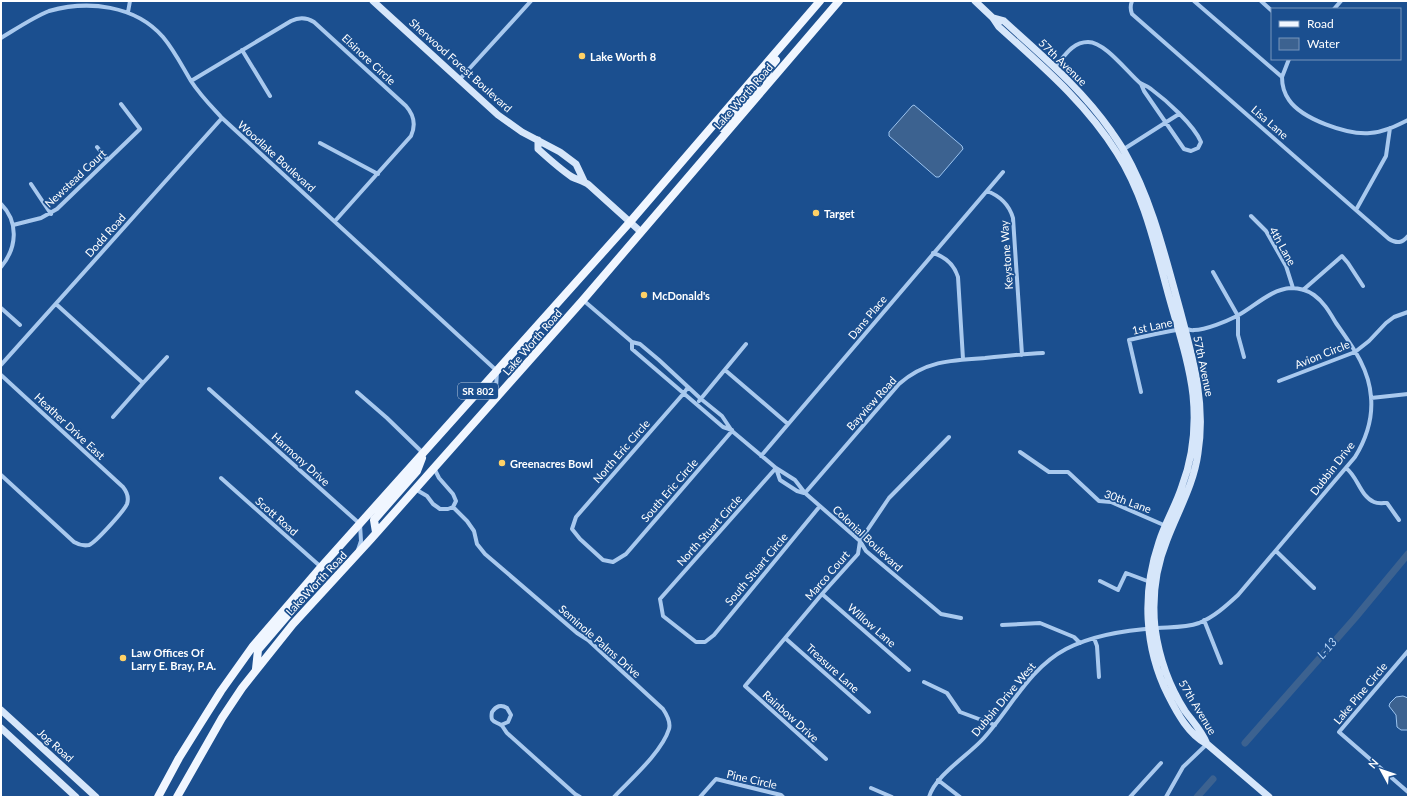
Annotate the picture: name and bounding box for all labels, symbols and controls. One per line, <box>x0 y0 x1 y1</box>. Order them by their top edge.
legend <box>1271 8 1401 60</box>
street label: Sherwood Forest Boulevard <box>407 15 515 115</box>
text: Road <box>1307 16 1334 31</box>
street label: Elsinore Circle <box>340 31 399 87</box>
street label: 57th Avenue <box>1036 36 1090 88</box>
text: Water <box>1307 36 1340 51</box>
place label: Lake Worth 8 <box>590 50 656 63</box>
marker: Lake Worth 8 <box>577 51 587 61</box>
street label: Lake Worth Road <box>711 60 775 132</box>
street label: Lisa Lane <box>1249 103 1291 142</box>
street label: Woodlake Boulevard <box>235 118 319 194</box>
street label: Newstead Court <box>42 146 108 210</box>
place label: Target <box>824 207 856 220</box>
marker: Target <box>811 208 821 218</box>
street label: Dodd Road <box>82 211 128 259</box>
street label: Keystone Way <box>997 220 1015 290</box>
street label: 4th Lane <box>1267 224 1299 268</box>
place label: McDonald's <box>652 289 710 302</box>
marker: McDonald's <box>639 290 649 300</box>
street label: Dans Place <box>845 292 889 341</box>
street label: Lake Worth Road <box>500 306 564 378</box>
street label: 1st Lane <box>1131 315 1174 337</box>
street label: 57th Avenue <box>1191 334 1217 398</box>
street label: Avion Circle <box>1293 337 1351 371</box>
street label: Bayview Road <box>844 373 898 433</box>
road number: SR 802 <box>458 383 498 399</box>
street label: Heather Drive East <box>32 390 108 462</box>
street label: North Eric Circle <box>590 417 652 485</box>
street label: Harmony Drive <box>269 430 333 489</box>
street label: Dubbin Drive <box>1307 438 1357 497</box>
street label: South Eric Circle <box>638 456 700 524</box>
place label: Greenacres Bowl <box>510 457 593 470</box>
marker: Greenacres Bowl <box>497 458 507 468</box>
street label: 30th Lane <box>1103 487 1153 516</box>
street label: North Stuart Circle <box>674 492 744 568</box>
street label: Scott Road <box>253 494 301 538</box>
street label: Colonial Boulevard <box>830 502 906 574</box>
street label: South Stuart Circle <box>722 530 790 608</box>
street label: Lake Worth Road <box>283 548 349 618</box>
street label: Marco Court <box>802 548 852 602</box>
street label: Willow Lane <box>845 601 899 650</box>
street label: Seminole Palms Drive <box>556 602 644 680</box>
water label: L-13 <box>1314 634 1340 662</box>
street label: Treasure Lane <box>804 641 862 695</box>
place label: Law Offices Of Larry E. Bray, P.A. <box>131 646 217 672</box>
marker: Law Offices Of Larry E. Bray, P.A. <box>118 653 128 663</box>
street label: Dubbin Drive West <box>968 659 1038 739</box>
street label: Lake Pine Circle <box>1330 659 1390 726</box>
street label: 57th Avenue <box>1177 677 1220 737</box>
street label: Rainbow Drive <box>760 687 822 745</box>
street label: Jog Road <box>35 726 77 764</box>
north arrow <box>1361 750 1401 790</box>
text: N <box>1365 756 1381 771</box>
street label: Pine Circle <box>725 767 779 791</box>

